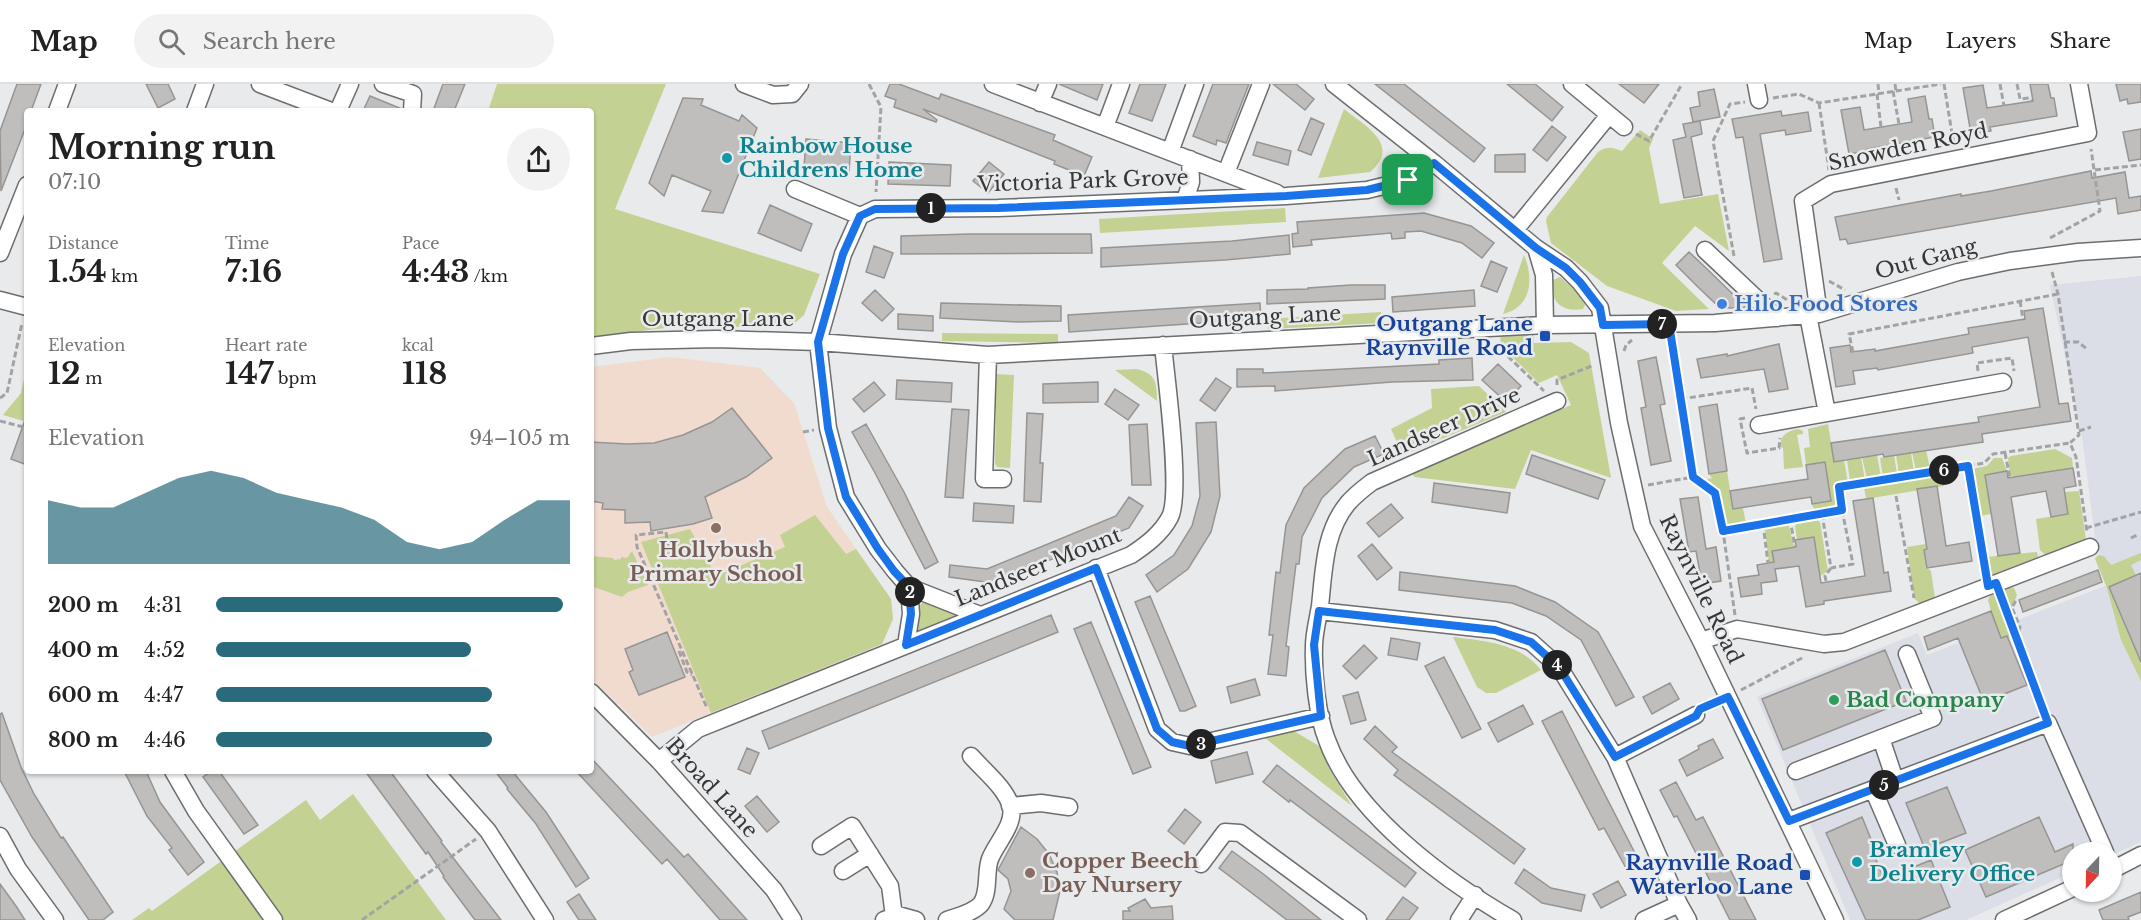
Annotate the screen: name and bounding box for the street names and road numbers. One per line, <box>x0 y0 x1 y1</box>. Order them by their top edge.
street label: Snowden Royd <box>1826 117 1990 177</box>
street label: Victoria Park Grove <box>976 164 1189 198</box>
street label: Out Gang <box>1872 233 1980 285</box>
street label: Outgang Lane <box>1188 300 1342 334</box>
street label: Outgang Lane <box>642 306 794 332</box>
street label: Landseer Drive <box>1363 382 1525 472</box>
street label: Raynville Road <box>1654 510 1748 668</box>
street label: Landseer Mount <box>951 522 1125 612</box>
street label: Broad Lane <box>661 733 763 843</box>

